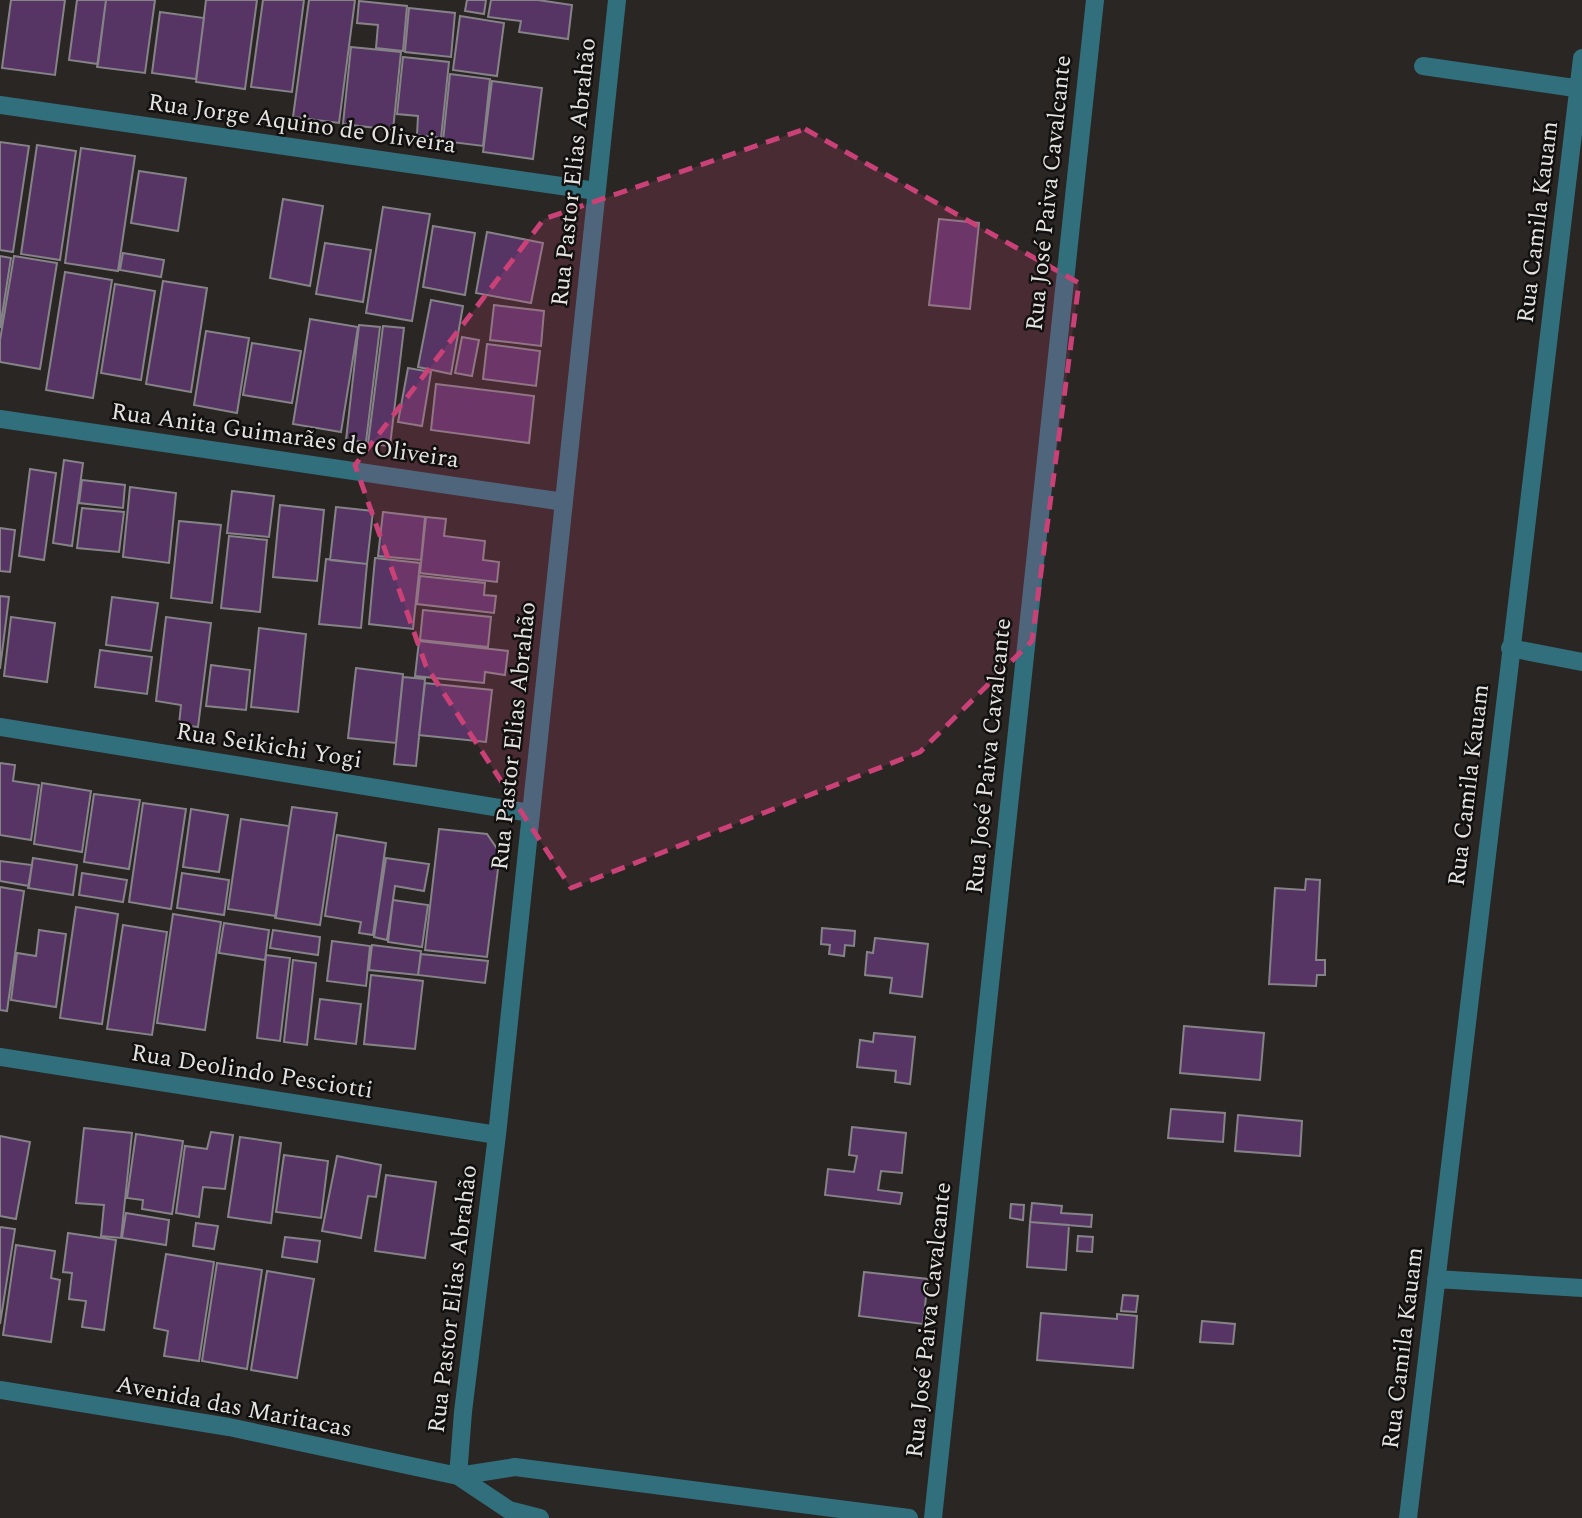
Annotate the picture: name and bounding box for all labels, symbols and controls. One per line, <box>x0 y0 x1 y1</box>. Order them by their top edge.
street label: Rua Pastor Elias Abrahão <box>542 36 606 308</box>
street label: Rua José Paiva Cavalcante <box>1017 53 1081 333</box>
street label: Rua Jorge Aquino de Oliveira <box>146 85 459 163</box>
street label: Rua Camila Kauam <box>1508 119 1568 325</box>
street label: Rua Anita Guimarães de Oliveira <box>109 394 462 478</box>
street label: Rua Pastor Elias Abrahão <box>482 600 546 872</box>
street label: Rua José Paiva Cavalcante <box>957 616 1021 896</box>
street label: Rua Camila Kauam <box>1439 682 1499 888</box>
street label: Rua Seikichi Yogi <box>173 714 365 778</box>
street label: Rua Deolindo Pesciotti <box>128 1035 376 1109</box>
street label: Rua Pastor Elias Abrahão <box>419 1163 487 1435</box>
street label: Rua José Paiva Cavalcante <box>897 1180 961 1460</box>
street label: Rua Camila Kauam <box>1373 1245 1433 1451</box>
street label: Avenida das Maritacas <box>113 1366 355 1448</box>

